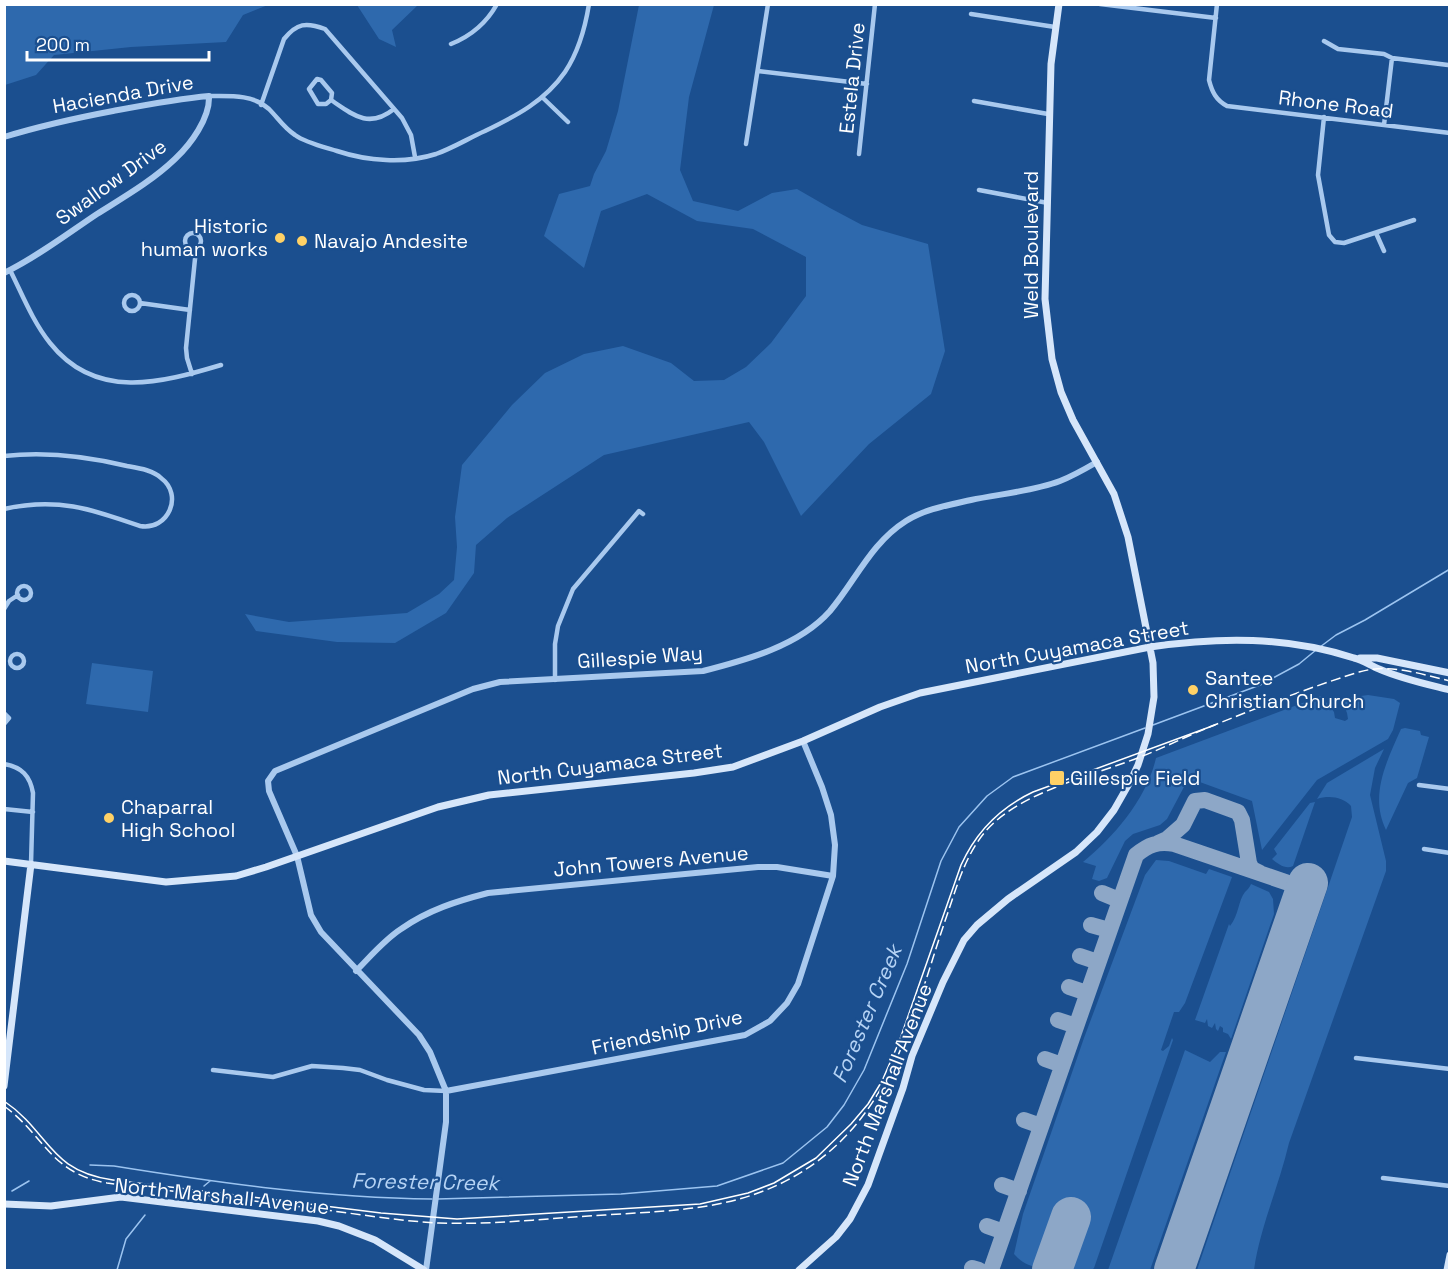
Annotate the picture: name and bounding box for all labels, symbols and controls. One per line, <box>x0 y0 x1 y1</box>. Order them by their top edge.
street label: Estela Drive <box>833 21 871 135</box>
scale bar <box>27 24 208 62</box>
text: 200 m <box>36 33 90 56</box>
street label: Hacienda Drive <box>50 69 196 119</box>
street label: Rhone Road <box>1277 84 1395 124</box>
street label: Swallow Drive <box>51 133 171 231</box>
street label: Weld Boulevard <box>1018 171 1044 319</box>
place label: Historic human works <box>141 213 268 262</box>
place label: Navajo Andesite <box>314 228 468 254</box>
marker: Historic human works <box>273 231 287 245</box>
marker: Navajo Andesite <box>295 234 309 248</box>
street label: North Cuyamaca Street <box>963 615 1191 679</box>
street label: Gillespie Way <box>576 640 704 674</box>
place label: Santee Christian Church <box>1205 665 1364 714</box>
marker: Santee Christian Church <box>1186 683 1200 697</box>
street label: North Cuyamaca Street <box>496 737 724 791</box>
place label: Gillespie Field <box>1070 765 1200 791</box>
marker: Gillespie Field <box>1048 769 1066 787</box>
place label: Chaparral High School <box>121 794 235 843</box>
marker: Chaparral High School <box>102 811 116 825</box>
street label: John Towers Avenue <box>552 840 750 882</box>
water label: Forester Creek <box>825 938 909 1087</box>
street label: North Marshall Avenue <box>836 980 938 1190</box>
street label: Friendship Drive <box>589 1003 745 1061</box>
water label: Forester Creek <box>351 1167 502 1196</box>
street label: North Marshall Avenue <box>113 1172 331 1220</box>

